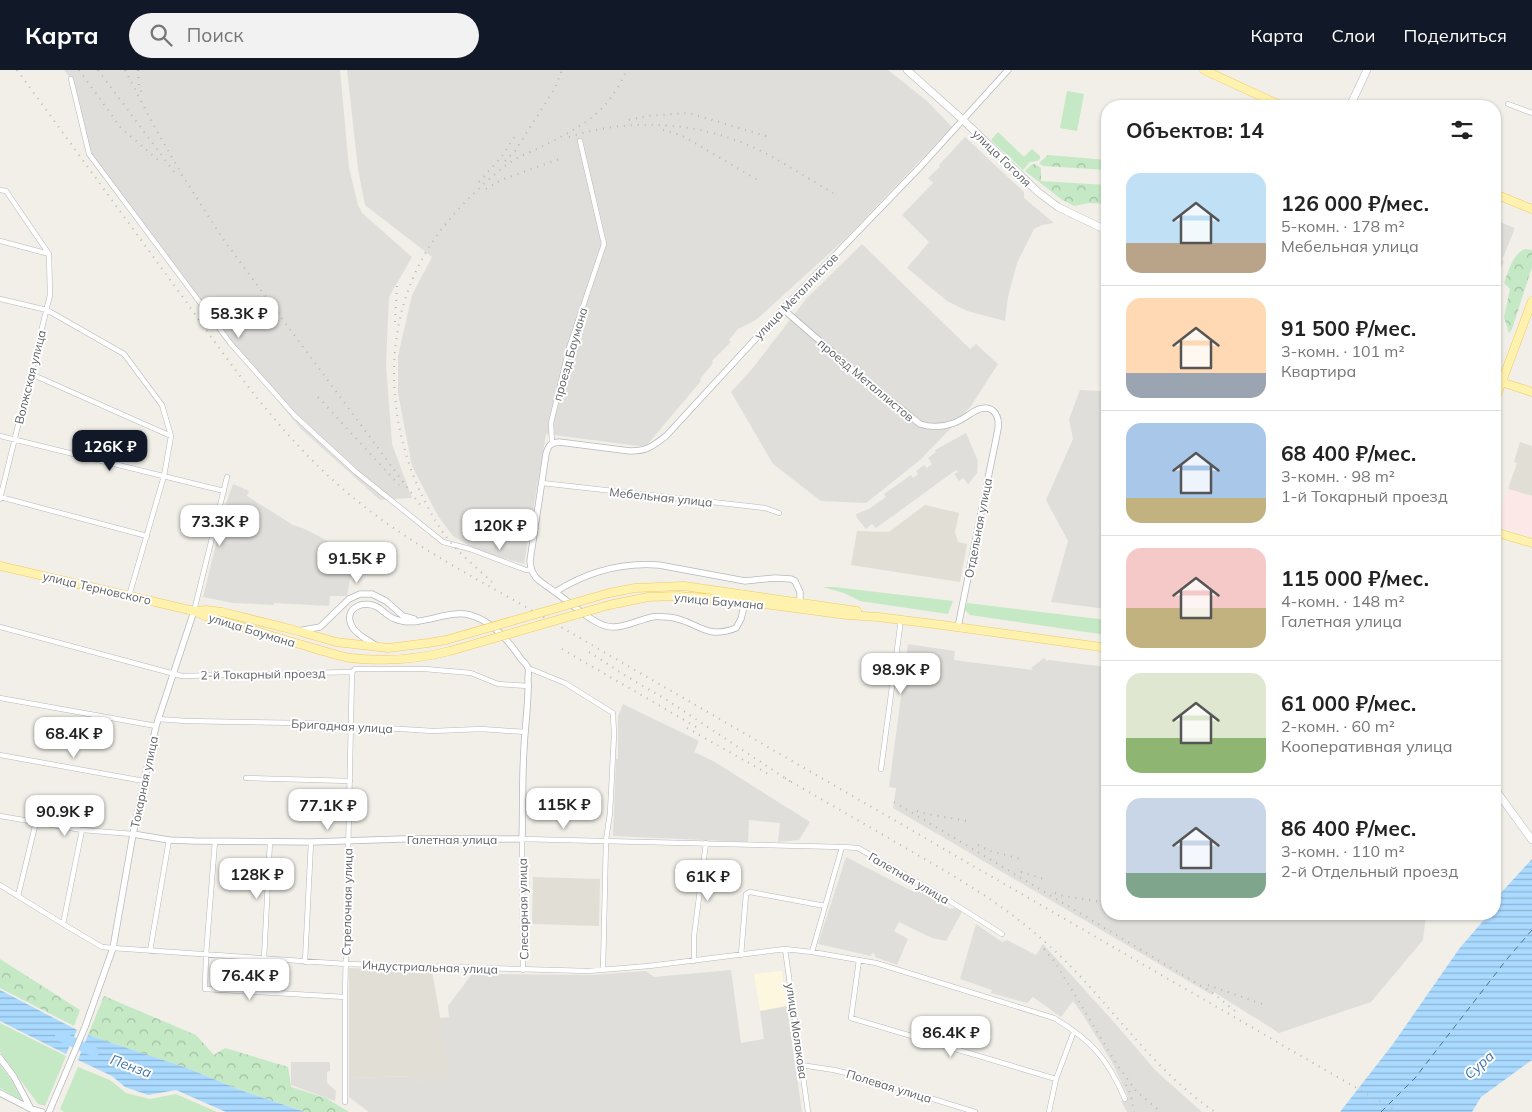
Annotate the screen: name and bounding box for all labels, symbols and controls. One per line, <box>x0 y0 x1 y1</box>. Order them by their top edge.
search box <box>129 13 479 58</box>
text: Карта <box>25 20 99 50</box>
icon: search <box>147 21 175 49</box>
text: Поиск <box>187 23 244 47</box>
text: Карта <box>1251 24 1303 47</box>
text: Слои <box>1331 24 1376 47</box>
text: Поделиться <box>1404 24 1507 47</box>
icon: filters <box>1448 116 1476 144</box>
text: Объектов: 14 <box>1126 117 1264 143</box>
street label: улица Гоголя <box>969 126 1035 190</box>
text: 126 000 ₽/мес. <box>1281 190 1429 216</box>
icon: home <box>1166 193 1226 253</box>
text: 5-комн. · 178 m² <box>1281 216 1405 236</box>
text: Мебельная улица <box>1281 236 1419 256</box>
street label: улица Металлистов <box>751 249 841 342</box>
pin: 58.3K ₽ <box>193 296 285 339</box>
text: 58.3K ₽ <box>210 303 268 323</box>
street label: проезд Баумана <box>549 306 591 402</box>
text: 91 500 ₽/мес. <box>1281 315 1416 341</box>
icon: home <box>1166 318 1226 378</box>
street label: Волжская улица <box>11 328 49 426</box>
street label: проезд Металлистов <box>815 335 917 425</box>
text: 3-комн. · 101 m² <box>1281 341 1405 361</box>
text: Квартира <box>1281 361 1356 381</box>
pin: 126K ₽ <box>69 430 151 472</box>
text: 126K ₽ <box>83 436 137 456</box>
text: 68 400 ₽/мес. <box>1281 440 1416 466</box>
icon: home <box>1166 443 1226 503</box>
text: 3-комн. · 98 m² <box>1281 466 1395 486</box>
street label: Отдельная улица <box>961 477 995 579</box>
street label: Мебельная улица <box>609 484 713 510</box>
text: 1-й Токарный проезд <box>1281 486 1448 506</box>
pin: 73.3K ₽ <box>174 504 266 547</box>
pin: 120K ₽ <box>459 508 541 551</box>
text: 73.3K ₽ <box>191 511 249 531</box>
text: 120K ₽ <box>473 515 527 535</box>
pin: 91.5K ₽ <box>311 542 403 584</box>
text: 91.5K ₽ <box>328 548 386 568</box>
text: 115 000 ₽/мес. <box>1281 565 1429 591</box>
street label: улица Терновского <box>41 568 153 608</box>
icon: home <box>1166 568 1226 628</box>
street label: улица Баумана <box>674 590 764 612</box>
text: 4-комн. · 148 m² <box>1281 591 1405 611</box>
street label: улица Баумана <box>207 610 297 650</box>
text: Галетная улица <box>1281 611 1402 631</box>
pin: 98.9K ₽ <box>855 652 947 695</box>
text: 98.9K ₽ <box>872 659 930 679</box>
street label: 2-й Токарный проезд <box>200 665 326 683</box>
text: 61 000 ₽/мес. <box>1281 690 1416 716</box>
icon: home <box>1166 693 1226 753</box>
pin: 68.4K ₽ <box>28 716 120 759</box>
street label: Бригадная улица <box>291 716 393 736</box>
text: 2-комн. · 60 m² <box>1281 716 1395 736</box>
text: 68.4K ₽ <box>45 723 103 743</box>
street label: Токарная улица <box>127 735 161 829</box>
text: Кооперативная улица <box>1281 736 1453 756</box>
pin: 77.1K ₽ <box>282 788 374 831</box>
pin: 115K ₽ <box>523 788 605 830</box>
pin: 90.9K ₽ <box>19 794 111 837</box>
text: 115K ₽ <box>537 794 591 814</box>
text: 77.1K ₽ <box>299 795 357 815</box>
text: 90.9K ₽ <box>36 801 94 821</box>
text: 86 400 ₽/мес. <box>1281 815 1416 841</box>
icon: home <box>1166 818 1226 878</box>
street label: Галетная улица <box>407 832 497 847</box>
text: 3-комн. · 110 m² <box>1281 841 1405 861</box>
street label: Стрелочная улица <box>339 848 355 956</box>
street label: Галетная улица <box>866 849 952 907</box>
pin: 128K ₽ <box>216 858 298 900</box>
street label: Слесарная улица <box>515 858 531 960</box>
pin: 61K ₽ <box>673 860 743 902</box>
text: 2-й Отдельный проезд <box>1281 861 1458 881</box>
text: 128K ₽ <box>230 864 284 884</box>
text: 61K ₽ <box>686 866 730 886</box>
street label: Индустриальная улица <box>362 957 498 977</box>
pin: 76.4K ₽ <box>204 958 296 1001</box>
text: 76.4K ₽ <box>221 965 279 985</box>
street label: улица Молокова <box>783 982 811 1080</box>
pin: 86.4K ₽ <box>905 1016 997 1058</box>
text: 86.4K ₽ <box>922 1022 980 1042</box>
water label: Сура <box>1460 1047 1498 1083</box>
water label: Пенза <box>108 1050 154 1082</box>
street label: Полевая улица <box>845 1066 933 1106</box>

